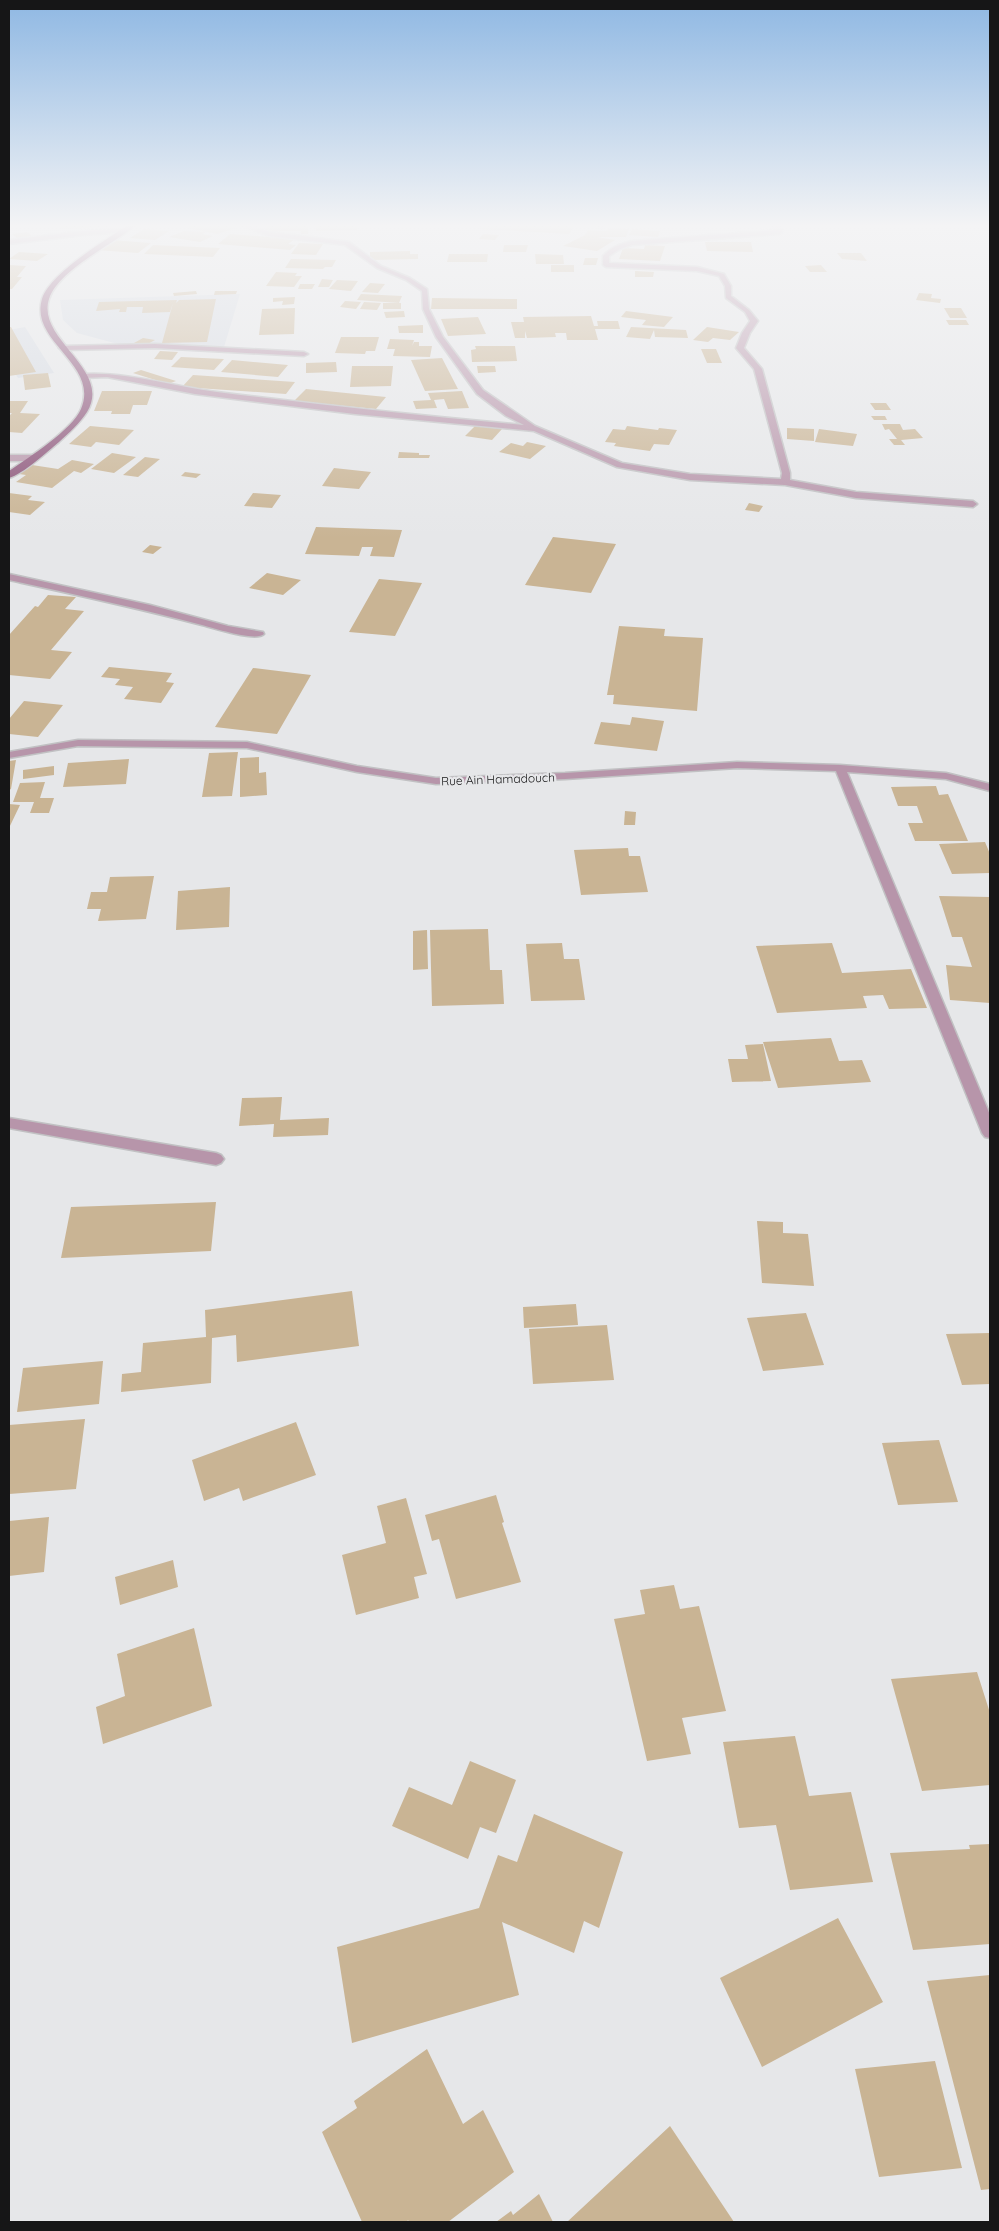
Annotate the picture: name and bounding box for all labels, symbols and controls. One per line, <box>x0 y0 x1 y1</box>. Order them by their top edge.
street label: Rue Ain Hamadouch <box>441 770 555 788</box>

